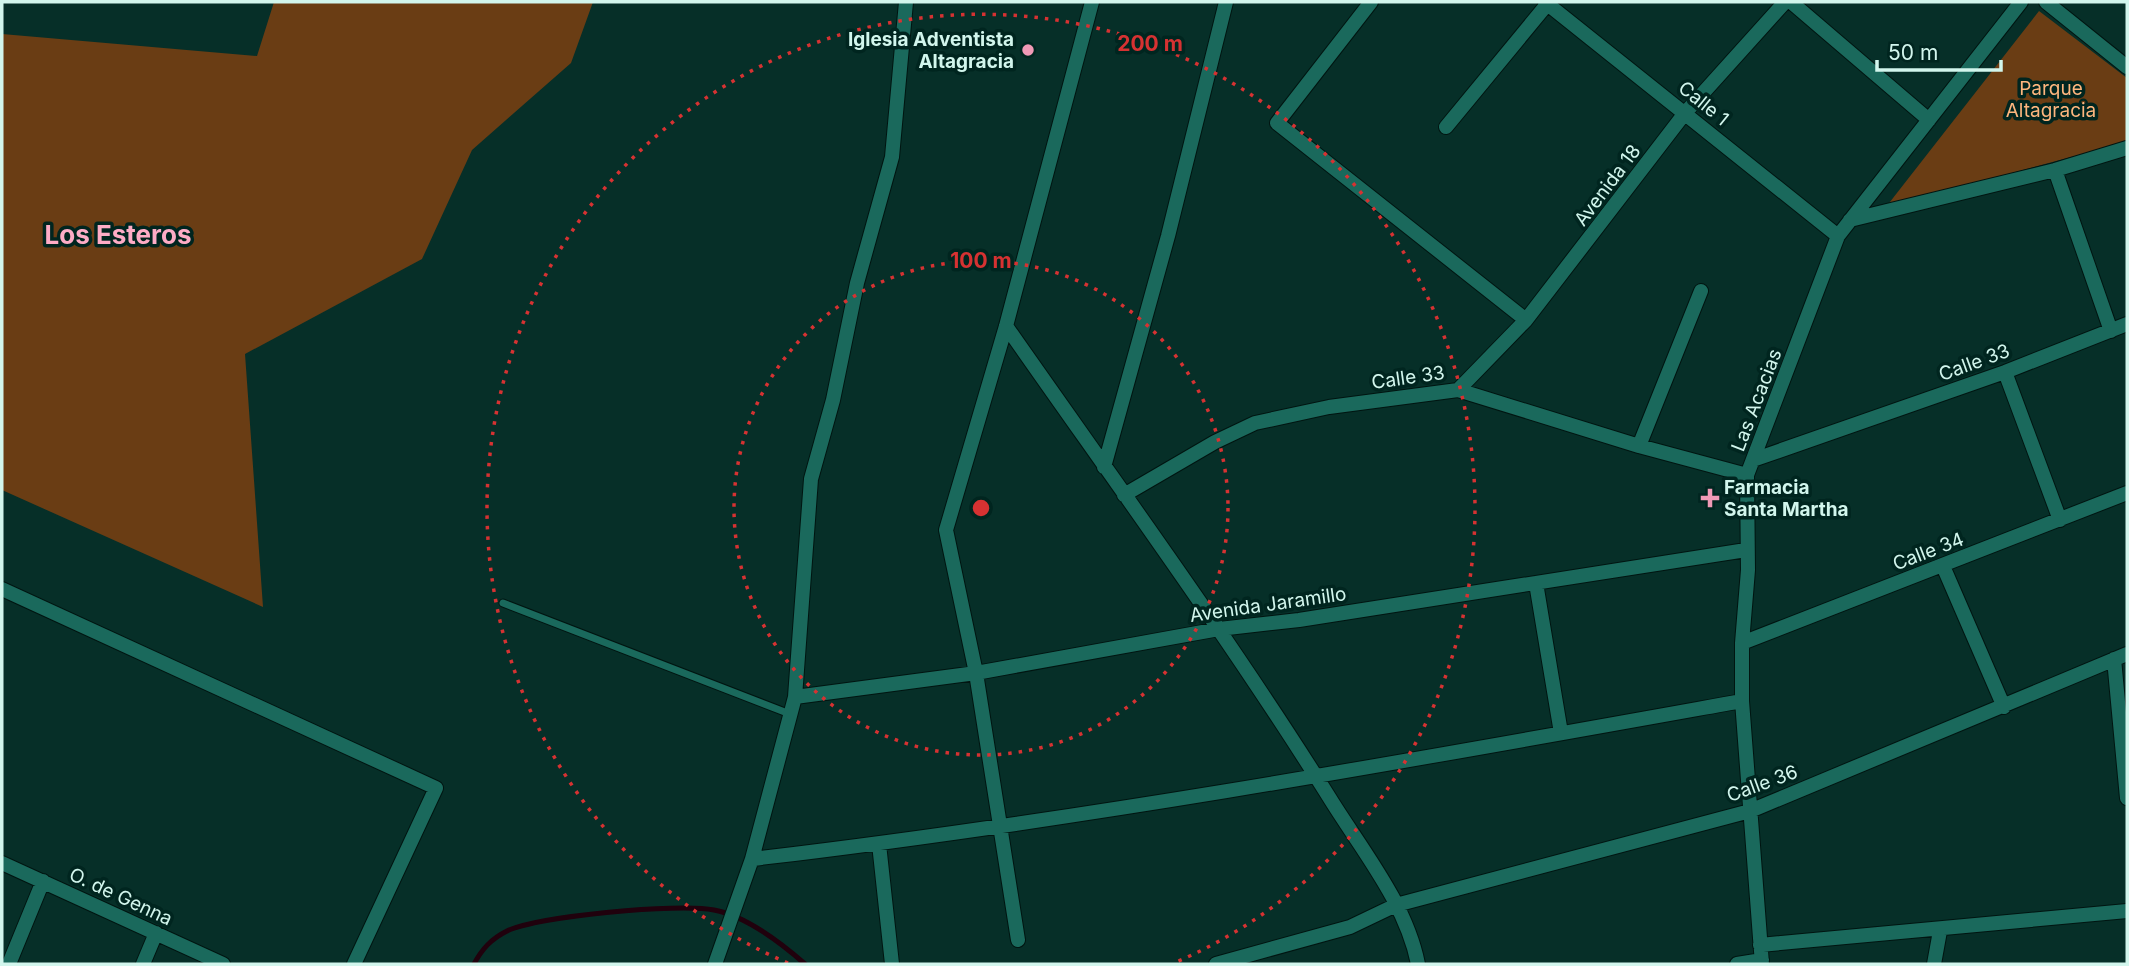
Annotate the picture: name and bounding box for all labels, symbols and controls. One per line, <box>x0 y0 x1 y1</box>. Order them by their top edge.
place label: Iglesia Adventista Altagracia <box>848 28 1014 73</box>
scale bar <box>1877 28 2001 72</box>
text: 200 m <box>1117 31 1183 56</box>
text: 50 m <box>1888 40 1938 65</box>
marker: Iglesia Adventista Altagracia <box>1020 42 1036 58</box>
street label: Calle 1 <box>1674 76 1733 131</box>
park label: Parque Altagracia <box>2006 77 2096 122</box>
street label: Avenida 18 <box>1569 140 1646 231</box>
district label: Los Esteros <box>45 219 191 250</box>
text: 100 m <box>950 248 1012 273</box>
street label: Calle 33 <box>1936 339 2013 386</box>
street label: Las Acacias <box>1726 346 1787 455</box>
street label: Calle 33 <box>1370 361 1446 394</box>
place label: Farmacia Santa Martha <box>1724 476 1849 521</box>
marker: Farmacia Santa Martha <box>1702 490 1718 506</box>
centre of rings <box>969 496 993 520</box>
street label: Calle 34 <box>1889 527 1967 575</box>
street label: Avenida Jaramillo <box>1188 582 1348 627</box>
street label: Calle 36 <box>1724 760 1801 807</box>
street label: O. de Genna <box>66 863 176 930</box>

